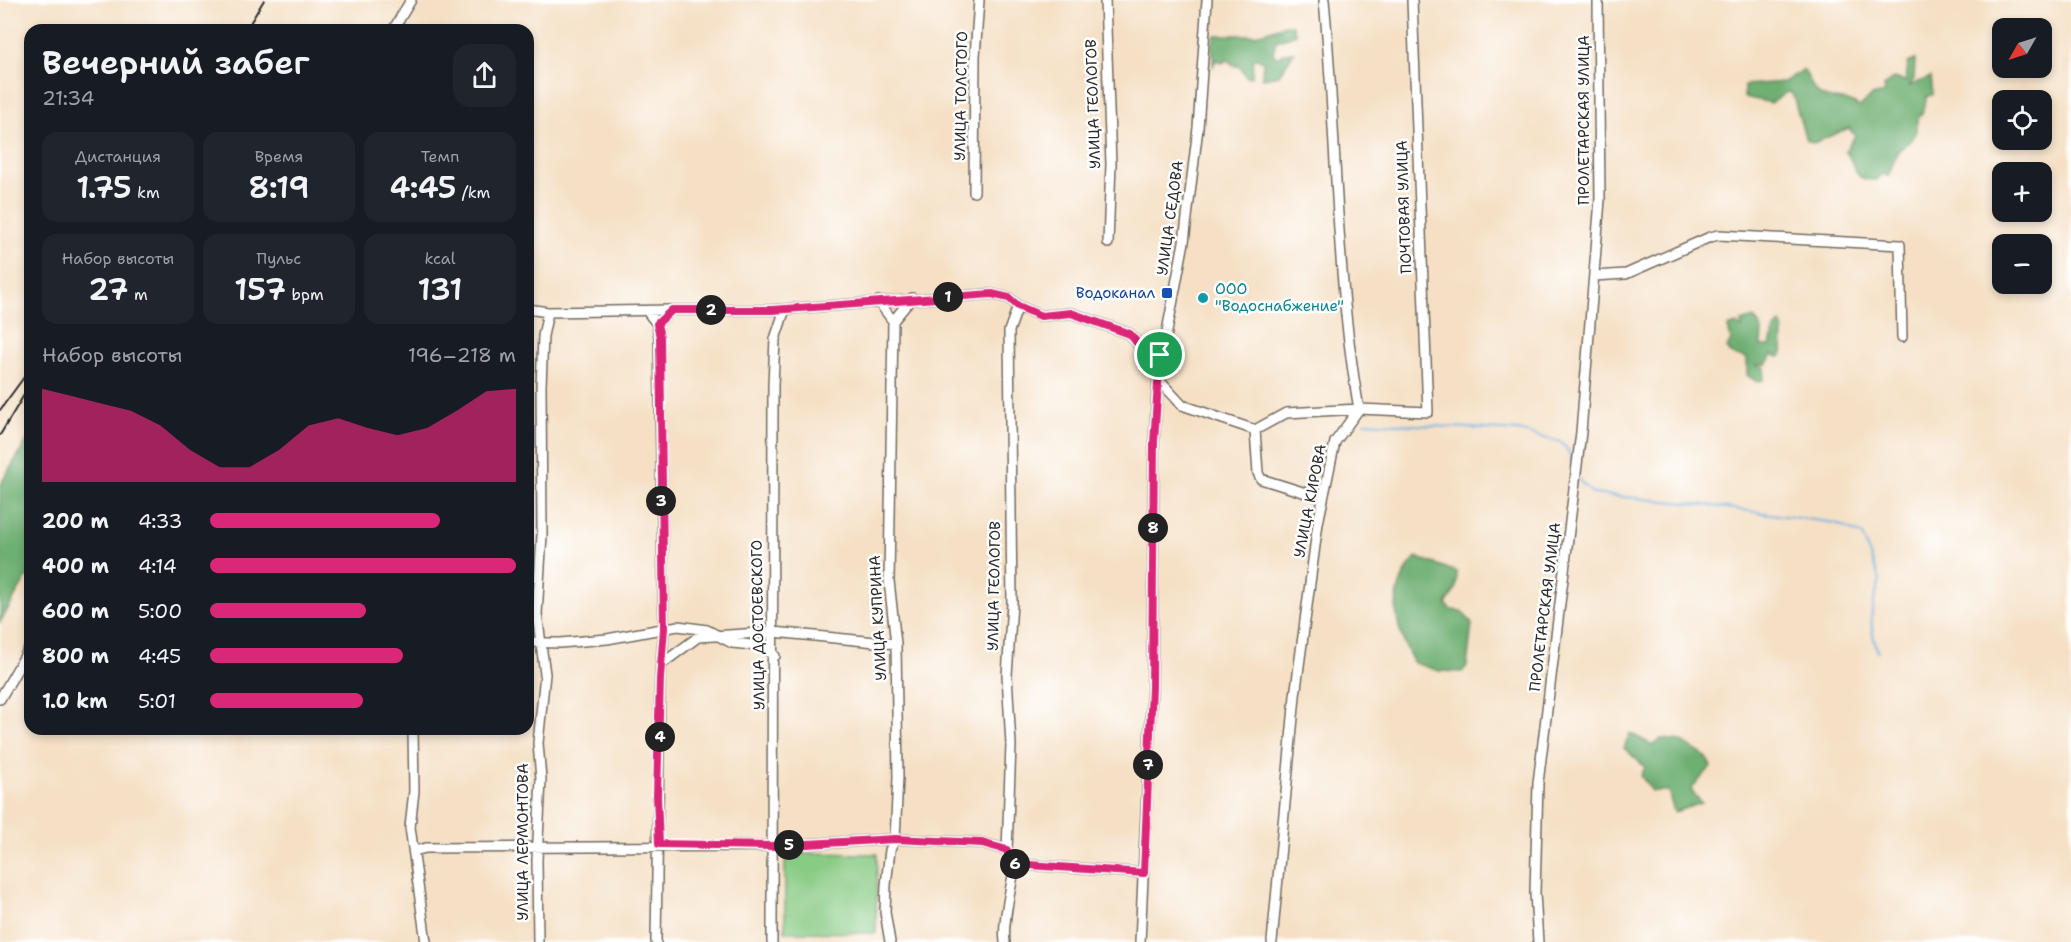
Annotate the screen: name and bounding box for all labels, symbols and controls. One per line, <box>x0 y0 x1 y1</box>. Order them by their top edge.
north arrow <box>1992 18 2052 78</box>
map controls <box>1992 18 2052 294</box>
street label: УЛИЦА ТОЛСТОГО <box>950 31 972 161</box>
street label: ПРОЛЕТАРСКАЯ УЛИЦА <box>1574 35 1594 205</box>
street label: УЛИЦА ГЕОЛОГОВ <box>1081 39 1105 169</box>
text: Вечерний забег <box>42 40 310 85</box>
button: share <box>453 44 516 107</box>
text: 21:34 <box>42 85 94 111</box>
button: locate <box>1992 90 2052 150</box>
street label: ПОЧТОВАЯ УЛИЦА <box>1392 140 1416 274</box>
text: Дистанция <box>75 146 161 167</box>
text: Время <box>255 146 303 167</box>
text: Темп <box>421 146 459 167</box>
street label: УЛИЦА СЕДОВА <box>1152 159 1188 277</box>
button: + <box>1992 162 2052 222</box>
text: 1.75 <box>76 167 132 208</box>
text: 8:19 <box>248 167 310 208</box>
text: 4:45 <box>390 167 456 208</box>
text: km <box>132 182 160 203</box>
text: /km <box>456 182 490 203</box>
button: − <box>1992 234 2052 294</box>
text: Набор высоты <box>62 248 174 269</box>
text: Пульс <box>257 248 301 269</box>
text: kcal <box>424 248 456 269</box>
text: 27 <box>88 269 129 310</box>
text: 157 <box>234 269 286 310</box>
text: 131 <box>417 269 463 310</box>
place label: ООО "Водоснабжение" <box>1215 279 1344 316</box>
pin: 1 <box>933 282 963 312</box>
place label: Водоканал <box>1076 283 1156 303</box>
text: m <box>129 284 148 305</box>
text: bpm <box>286 284 324 305</box>
text: 1 <box>944 286 952 307</box>
marker: Водоканал <box>1160 286 1174 300</box>
marker: ООО "Водоснабжение" <box>1196 291 1210 305</box>
pin: 2 <box>696 295 726 325</box>
text: 2 <box>705 299 717 320</box>
pin <box>1134 329 1185 380</box>
icon: arrive <box>1143 338 1176 371</box>
text: Набор высоты <box>42 342 182 368</box>
text: 196–218 m <box>408 342 516 368</box>
street label: УЛИЦА КИРОВА <box>1289 442 1331 559</box>
pin: 3 <box>646 486 676 516</box>
text: 3 <box>655 490 667 511</box>
text: 200 m <box>42 508 109 534</box>
text: 4:33 <box>138 508 182 534</box>
pin: 8 <box>1138 513 1168 543</box>
text: 8 <box>1147 517 1159 538</box>
street label: УЛИЦА ГЕОЛОГОВ <box>983 521 1005 651</box>
street label: ПРОЛЕТАРСКАЯ УЛИЦА <box>1525 521 1565 693</box>
street label: УЛИЦА ДОСТОЕВСКОГО <box>747 540 769 710</box>
text: 400 m <box>42 553 109 579</box>
text: 4:14 <box>138 553 177 579</box>
street label: УЛИЦА КУПРИНА <box>865 555 891 681</box>
text: 600 m <box>42 598 109 624</box>
text: 5:00 <box>138 598 182 624</box>
text: 800 m <box>42 643 109 669</box>
text: 4:45 <box>138 643 181 669</box>
text: 1.0 km <box>42 688 107 714</box>
text: 5:01 <box>138 688 176 714</box>
pin: 4 <box>645 722 675 752</box>
text: 4 <box>654 726 666 747</box>
pin: 7 <box>1133 750 1163 780</box>
text: 7 <box>1142 754 1154 775</box>
street label: УЛИЦА ЛЕРМОНТОВА <box>513 763 533 921</box>
pin: 5 <box>774 830 804 860</box>
text: 5 <box>784 834 794 855</box>
pin: 6 <box>1000 849 1030 879</box>
text: 6 <box>1009 853 1021 874</box>

